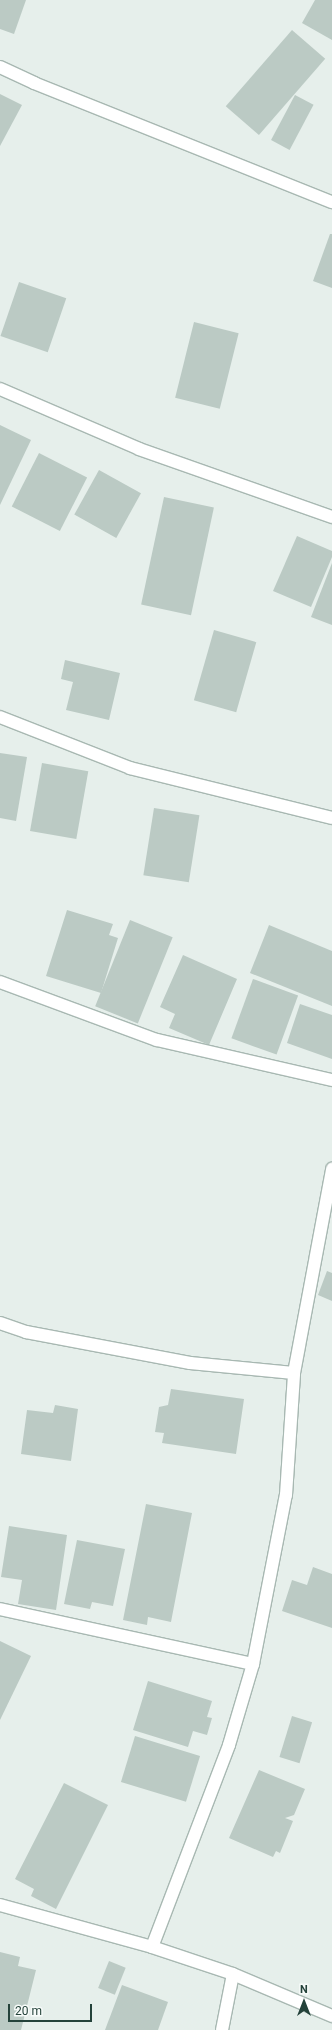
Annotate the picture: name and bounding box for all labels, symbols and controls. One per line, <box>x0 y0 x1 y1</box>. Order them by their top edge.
north arrow <box>284 1982 324 2022</box>
text: N <box>300 1983 308 1996</box>
scale bar <box>10 1996 94 2022</box>
text: 20 m <box>15 2004 42 2018</box>

